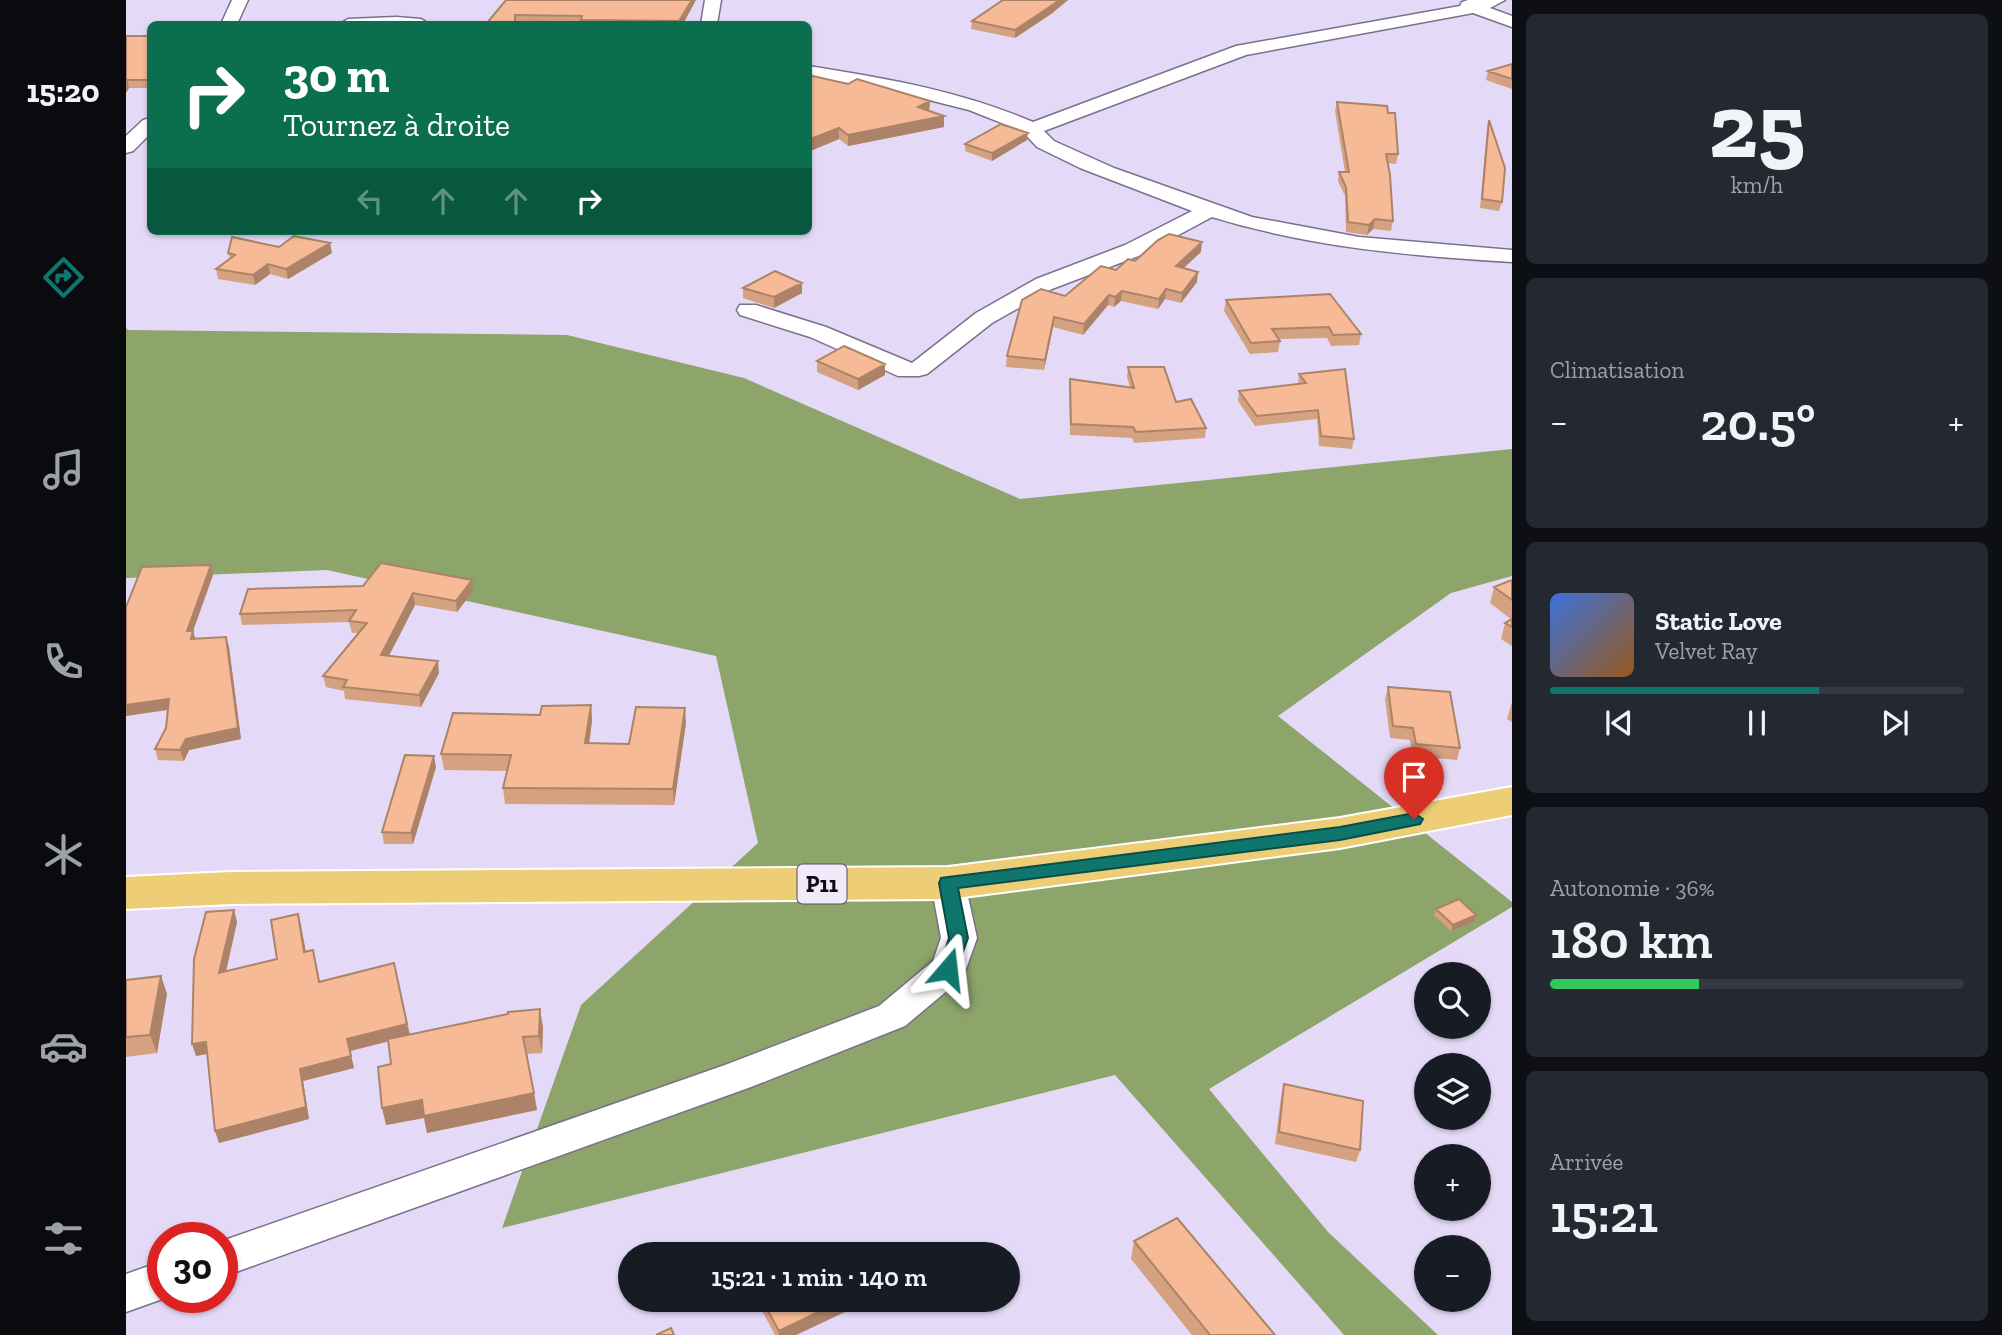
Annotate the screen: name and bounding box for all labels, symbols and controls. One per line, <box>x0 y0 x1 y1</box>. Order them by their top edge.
text: 30 m <box>283 46 389 105</box>
icon: right <box>168 49 259 140</box>
text: 25 <box>1709 71 1805 180</box>
text: 15:20 <box>26 72 100 110</box>
text: Tournez à droite <box>283 106 510 144</box>
text: km/h <box>1731 171 1783 199</box>
icon: left <box>351 182 389 220</box>
icon: ahead <box>424 182 462 220</box>
icon: ahead <box>497 182 535 220</box>
icon: right <box>570 182 608 220</box>
icon: directions <box>39 253 88 302</box>
text: Climatisation <box>1550 356 1684 384</box>
text: 20.5° <box>1700 391 1816 453</box>
text: − <box>1550 399 1568 445</box>
text: + <box>1948 399 1964 445</box>
icon: music <box>39 445 88 494</box>
text: Static Love <box>1655 605 1782 637</box>
icon: phone <box>39 637 88 686</box>
text: Velvet Ray <box>1655 637 1757 665</box>
icon: previous <box>1600 704 1638 742</box>
icon: pause <box>1738 704 1776 742</box>
icon: next <box>1876 704 1914 742</box>
pin <box>1384 747 1444 819</box>
icon: arrive <box>1395 758 1433 796</box>
icon: climate <box>39 830 88 879</box>
road number: P11 <box>798 864 846 904</box>
text: Autonomie · 36% <box>1550 874 1715 902</box>
text: 180 km <box>1550 909 1713 971</box>
position arrow <box>911 932 985 1006</box>
map controls <box>1414 962 1491 1312</box>
button: search <box>1414 962 1491 1039</box>
icon: car <box>39 1022 88 1071</box>
button: layers <box>1414 1053 1491 1130</box>
button: + <box>1414 1144 1491 1221</box>
text: Arrivée <box>1550 1148 1623 1176</box>
text: 15:21 <box>1550 1183 1658 1245</box>
icon: filters <box>39 1214 88 1263</box>
speed limit sign: 30 <box>147 1222 238 1313</box>
button: − <box>1414 1235 1491 1312</box>
text: 15:21 · 1 min · 140 m <box>711 1261 927 1293</box>

